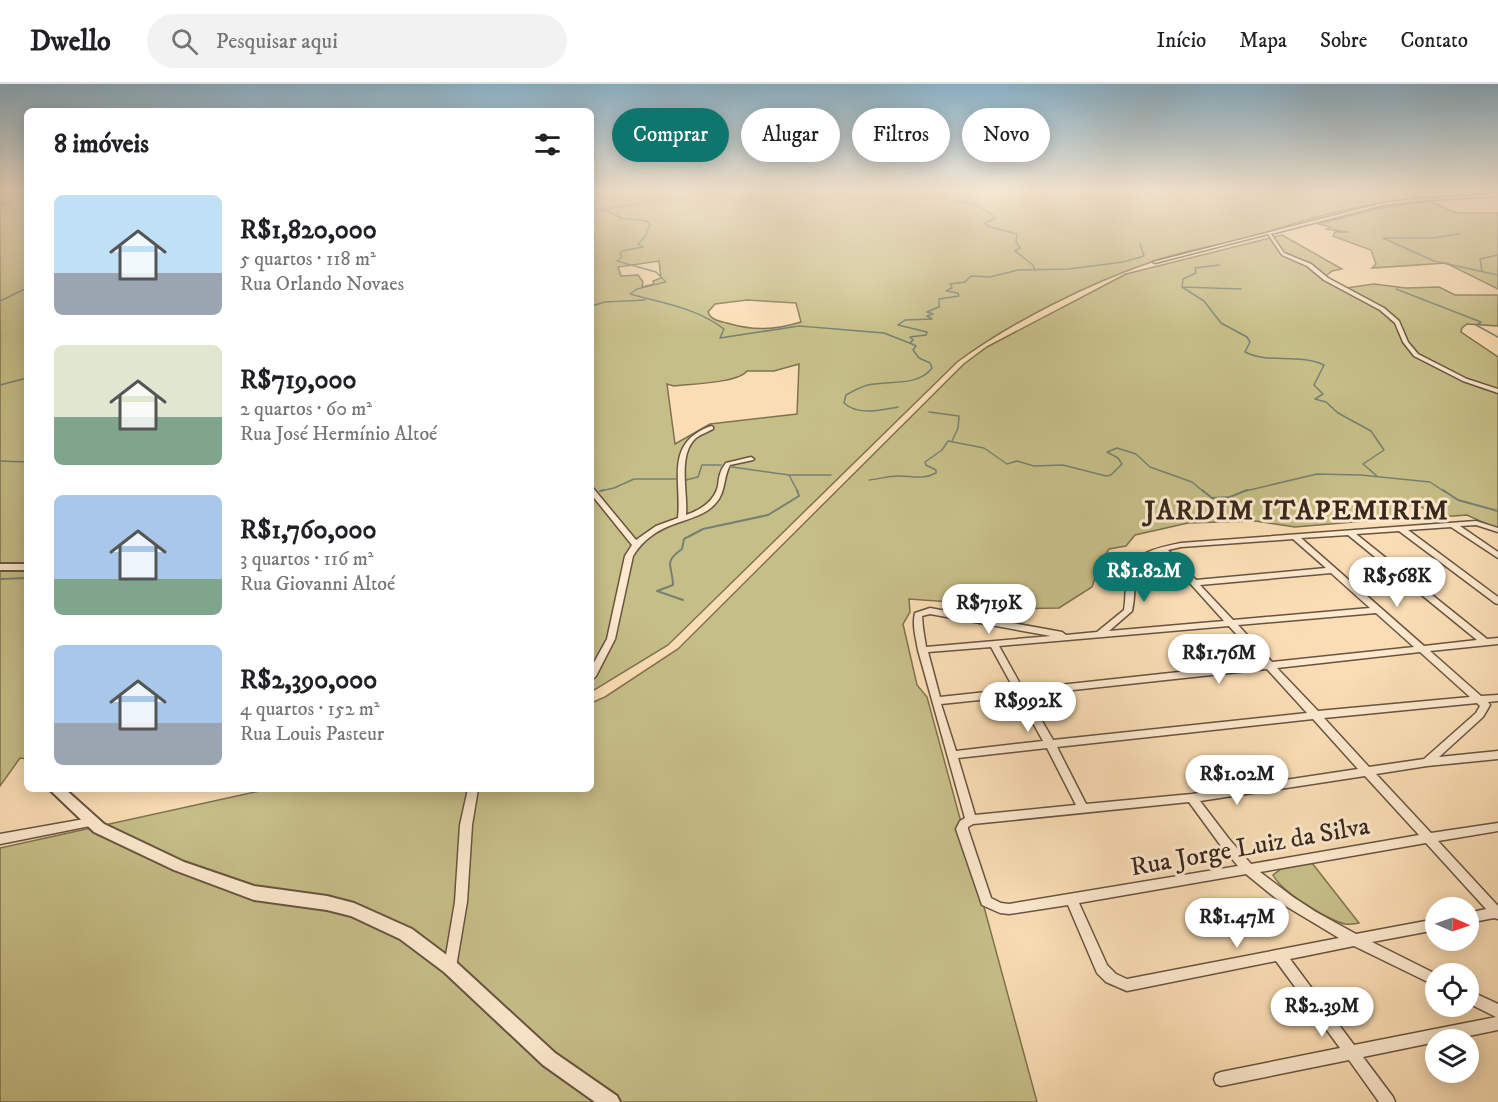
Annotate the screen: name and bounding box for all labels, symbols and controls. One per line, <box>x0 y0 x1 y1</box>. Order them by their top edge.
search box <box>147 14 567 68</box>
text: Dwello <box>30 24 111 59</box>
icon: search <box>168 25 201 58</box>
text: Pesquisar aqui <box>216 28 338 55</box>
text: Início <box>1157 28 1206 54</box>
text: Mapa <box>1239 28 1287 54</box>
text: Sobre <box>1320 28 1367 54</box>
text: Contato <box>1400 28 1468 54</box>
chip: Comprar <box>612 108 729 162</box>
chip: Alugar <box>741 108 840 162</box>
chip: Filtros <box>852 108 950 162</box>
chip: Novo <box>962 108 1050 162</box>
text: 8 imóveis <box>54 128 149 161</box>
icon: filters <box>531 128 564 161</box>
text: R$1,820,000 <box>240 214 377 247</box>
icon: home <box>102 219 174 291</box>
text: 5 quartos · 118 m² <box>240 247 376 272</box>
text: Rua Orlando Novaes <box>240 272 404 297</box>
text: R$719,000 <box>240 364 357 397</box>
icon: home <box>102 369 174 441</box>
text: 2 quartos · 60 m² <box>240 397 372 422</box>
text: Rua José Hermínio Altoé <box>240 422 437 447</box>
district label: JARDIM ITAPEMIRIM <box>1142 494 1449 528</box>
text: R$1,760,000 <box>240 514 377 547</box>
icon: home <box>102 519 174 591</box>
text: 3 quartos · 116 m² <box>240 547 374 572</box>
pin: R$1.82M <box>1089 552 1199 603</box>
pin: R$568K <box>1348 557 1446 608</box>
text: R$1.82M <box>1107 559 1181 584</box>
text: R$568K <box>1363 564 1431 589</box>
text: Rua Giovanni Altoé <box>240 572 395 597</box>
pin: R$719K <box>940 584 1038 635</box>
text: R$719K <box>956 591 1022 616</box>
pin: R$1.76M <box>1164 634 1274 685</box>
text: R$1.76M <box>1182 641 1256 666</box>
text: R$2,390,000 <box>240 664 377 697</box>
icon: home <box>102 669 174 741</box>
pin: R$992K <box>979 682 1077 733</box>
text: R$992K <box>994 689 1062 714</box>
text: 4 quartos · 152 m² <box>240 697 380 722</box>
text: Rua Louis Pasteur <box>240 722 384 747</box>
pin: R$1.02M <box>1182 755 1292 806</box>
text: R$1.02M <box>1199 762 1275 787</box>
street label: Rua Jorge Luiz da Silva <box>1128 810 1372 884</box>
north arrow <box>1425 897 1479 951</box>
map controls <box>1425 897 1479 1083</box>
pin: R$1.47M <box>1182 898 1292 949</box>
text: R$1.47M <box>1199 905 1275 930</box>
button: locate <box>1425 963 1479 1017</box>
pin: R$2.39M <box>1267 987 1377 1038</box>
text: R$2.39M <box>1285 994 1359 1019</box>
button: layers <box>1425 1029 1479 1083</box>

